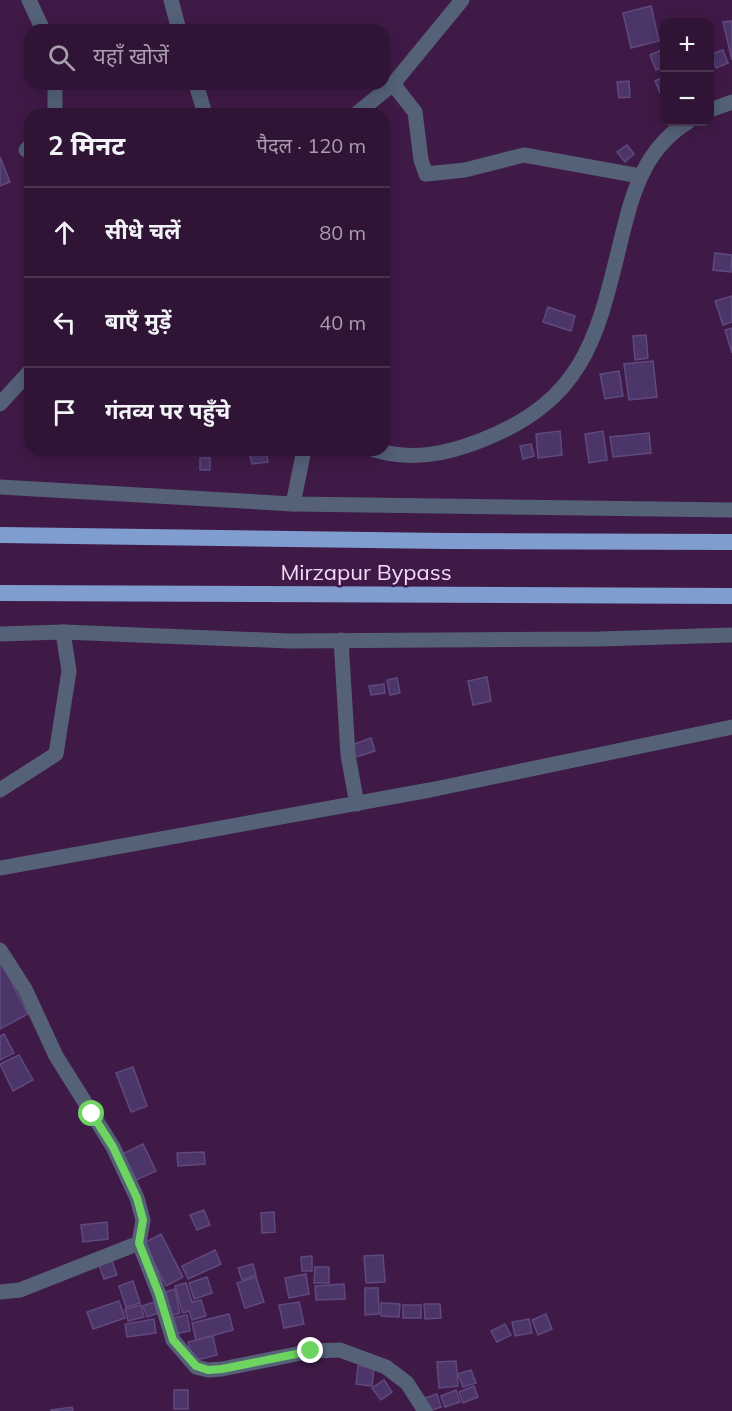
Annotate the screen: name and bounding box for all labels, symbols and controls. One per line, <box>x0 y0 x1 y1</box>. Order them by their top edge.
map controls <box>660 18 714 126</box>
button: + <box>660 18 714 72</box>
search box <box>24 24 390 90</box>
icon: search <box>45 41 78 74</box>
text: यहाँ खोजें <box>93 42 169 70</box>
button: − <box>660 72 714 126</box>
text: 2 मिनट <box>48 129 125 162</box>
text: पैदल · 120 m <box>257 133 366 158</box>
icon: ahead <box>48 216 81 249</box>
text: सीधे चलें <box>105 217 180 245</box>
text: 80 m <box>319 220 366 245</box>
icon: left <box>48 306 81 339</box>
text: बाएँ मुड़ें <box>105 307 171 335</box>
text: 40 m <box>319 310 366 335</box>
icon: arrive <box>48 396 81 429</box>
text: गंतव्य पर पहुँचे <box>105 397 230 425</box>
street label: Mirzapur Bypass <box>280 558 452 586</box>
route start <box>78 1100 104 1126</box>
route end <box>297 1337 323 1363</box>

